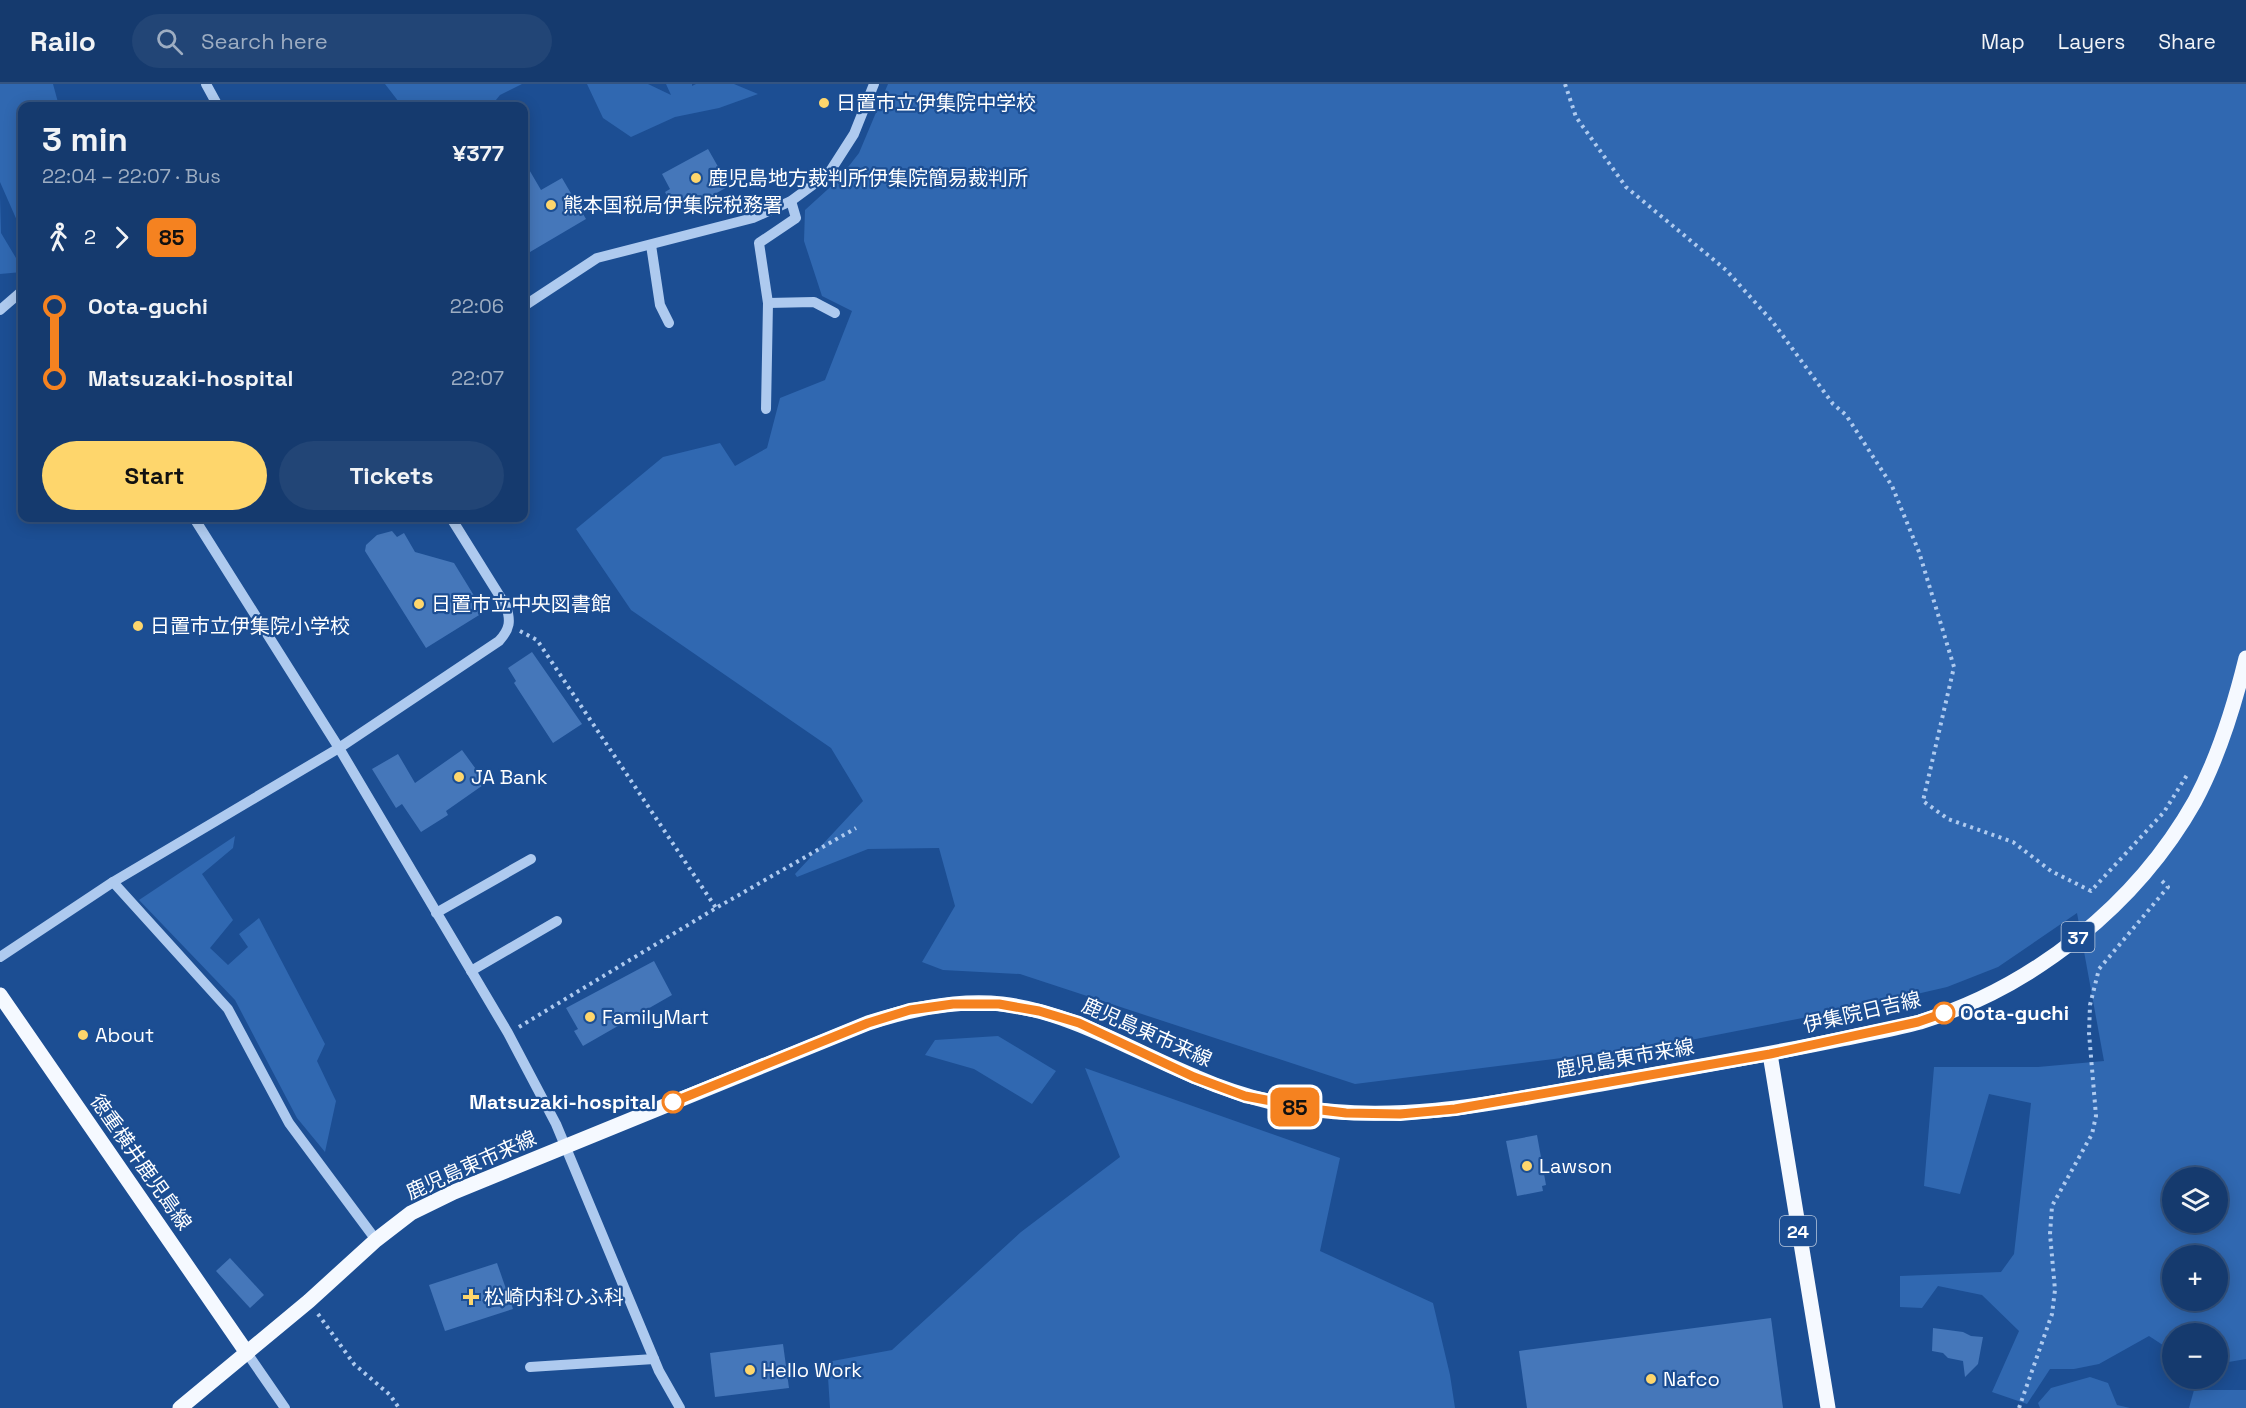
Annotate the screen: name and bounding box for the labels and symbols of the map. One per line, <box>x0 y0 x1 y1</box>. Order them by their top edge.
place label: 日置市立伊集院中学校 <box>836 90 1036 116</box>
marker: 日置市立伊集院中学校 <box>817 96 831 110</box>
place label: 鹿児島地方裁判所伊集院簡易裁判所 <box>708 165 1028 191</box>
marker: 鹿児島地方裁判所伊集院簡易裁判所 <box>689 171 703 185</box>
place label: 熊本国税局伊集院税務署 <box>563 192 783 218</box>
marker: 熊本国税局伊集院税務署 <box>544 198 558 212</box>
place label: 日置市立中央図書館 <box>431 591 611 617</box>
marker: 日置市立中央図書館 <box>412 597 426 611</box>
place label: 日置市立伊集院小学校 <box>150 613 350 639</box>
marker: 日置市立伊集院小学校 <box>131 619 145 633</box>
place label: JA Bank <box>471 764 548 790</box>
marker: JA Bank <box>452 770 466 784</box>
road number: 37 <box>2062 922 2094 952</box>
street label: 伊集院日吉線 <box>1801 986 1923 1038</box>
street label: 鹿児島東市来線 <box>1078 992 1216 1072</box>
place label: Oota-guchi <box>1960 1000 2069 1026</box>
marker: Oota-guchi <box>1933 1002 1955 1024</box>
place label: FamilyMart <box>602 1004 709 1030</box>
marker: FamilyMart <box>583 1010 597 1024</box>
place label: About <box>95 1022 154 1048</box>
marker: About <box>76 1028 90 1042</box>
street label: 鹿児島東市来線 <box>1554 1033 1696 1083</box>
line badge: 85 <box>1268 1088 1322 1126</box>
street label: 徳重横井鹿児島線 <box>84 1089 198 1235</box>
place label: Matsuzaki-hospital <box>469 1089 656 1115</box>
marker: Matsuzaki-hospital <box>662 1091 684 1113</box>
street label: 鹿児島東市来線 <box>402 1125 540 1205</box>
place label: Lawson <box>1539 1153 1612 1179</box>
marker: Lawson <box>1520 1159 1534 1173</box>
road number: 24 <box>1780 1216 1816 1246</box>
place label: 松崎内科ひふ科 <box>484 1284 624 1310</box>
marker: 松崎内科ひふ科 <box>462 1288 480 1306</box>
place label: Hello Work <box>762 1357 862 1383</box>
marker: Hello Work <box>743 1363 757 1377</box>
place label: Nafco <box>1663 1366 1720 1392</box>
marker: Nafco <box>1644 1372 1658 1386</box>

